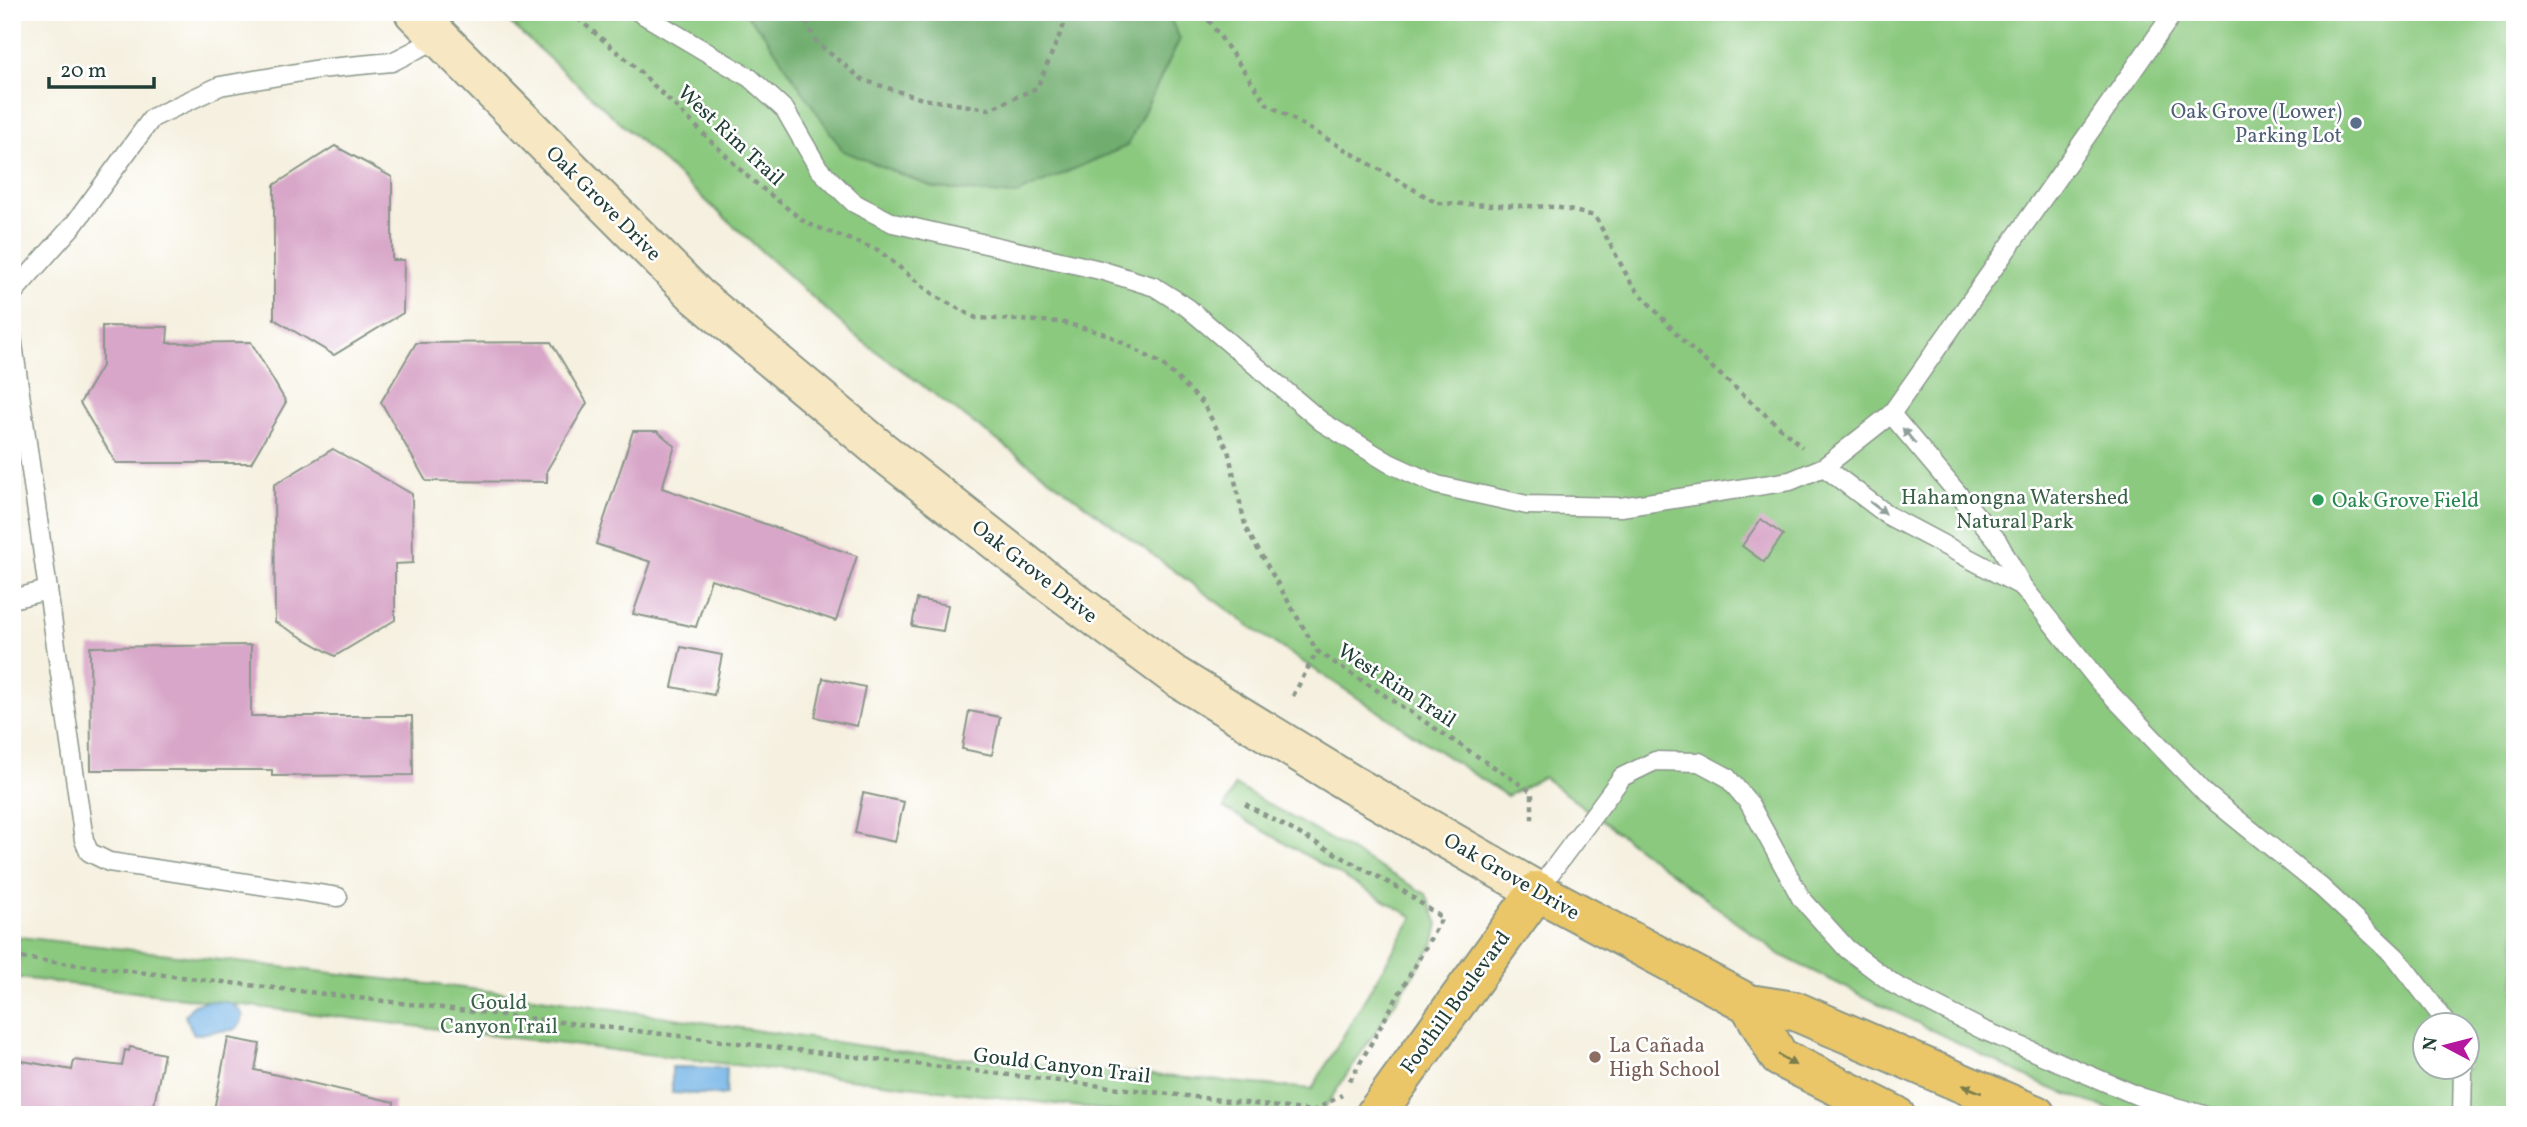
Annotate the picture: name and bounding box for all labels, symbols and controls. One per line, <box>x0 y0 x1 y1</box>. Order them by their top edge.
scale bar <box>49 46 154 90</box>
text: 20 m <box>60 57 106 86</box>
street label: West Rim Trail <box>670 79 790 193</box>
place label: Oak Grove (Lower) Parking Lot <box>2171 98 2342 151</box>
marker: Oak Grove (Lower) Parking Lot <box>2348 115 2364 131</box>
street label: Oak Grove Drive <box>539 140 667 268</box>
one-way arrow <box>1902 427 1917 444</box>
park label: Hahamongna Watershed Natural Park <box>1901 484 2129 537</box>
place label: Oak Grove Field <box>2332 487 2479 516</box>
marker: Oak Grove Field <box>2310 492 2326 508</box>
one-way arrow <box>1869 500 1887 514</box>
street label: Oak Grove Drive <box>965 514 1103 631</box>
street label: West Rim Trail <box>1331 637 1461 735</box>
street label: Oak Grove Drive <box>1438 827 1585 928</box>
street label: Foothill Boulevard <box>1394 925 1518 1080</box>
park label: Gould Canyon Trail <box>440 989 558 1042</box>
north arrow <box>2412 1012 2482 1082</box>
place label: La Cañada High School <box>1609 1032 1720 1085</box>
text: N <box>2417 1036 2445 1053</box>
street label: Gould Canyon Trail <box>972 1041 1152 1092</box>
marker: La Cañada High School <box>1587 1049 1603 1065</box>
one-way arrow <box>1777 1053 1796 1066</box>
one-way arrow <box>1962 1084 1983 1095</box>

